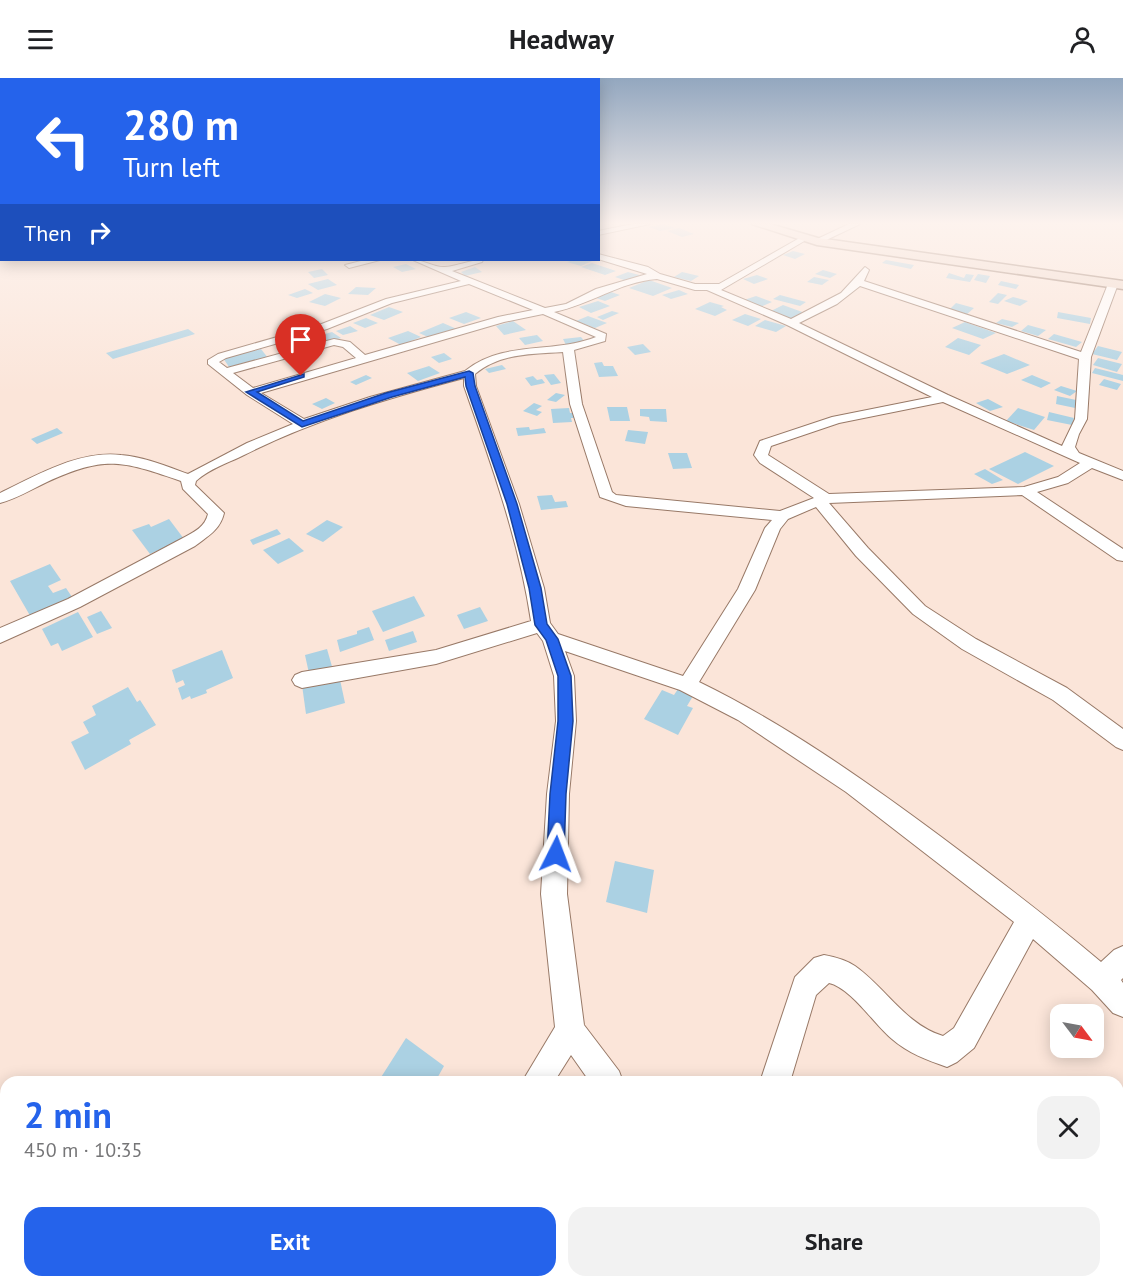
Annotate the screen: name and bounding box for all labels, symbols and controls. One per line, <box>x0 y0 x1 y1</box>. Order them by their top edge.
text: Headway <box>509 22 614 56</box>
icon: menu <box>24 23 57 56</box>
icon: person <box>1066 23 1099 56</box>
text: 280 m <box>123 97 239 152</box>
icon: left <box>24 102 102 180</box>
text: Turn left <box>123 150 220 184</box>
icon: right <box>83 216 116 249</box>
text: Then <box>24 219 71 247</box>
pin <box>275 314 326 376</box>
icon: arrive <box>284 323 317 356</box>
position arrow <box>524 822 588 886</box>
north arrow <box>1050 1004 1104 1058</box>
map controls <box>1050 1004 1104 1058</box>
text: 2 min <box>24 1091 112 1138</box>
button: close <box>1037 1096 1100 1159</box>
text: 450 m · 10:35 <box>24 1137 142 1163</box>
button: Exit <box>24 1207 556 1276</box>
button: Share <box>568 1207 1100 1276</box>

